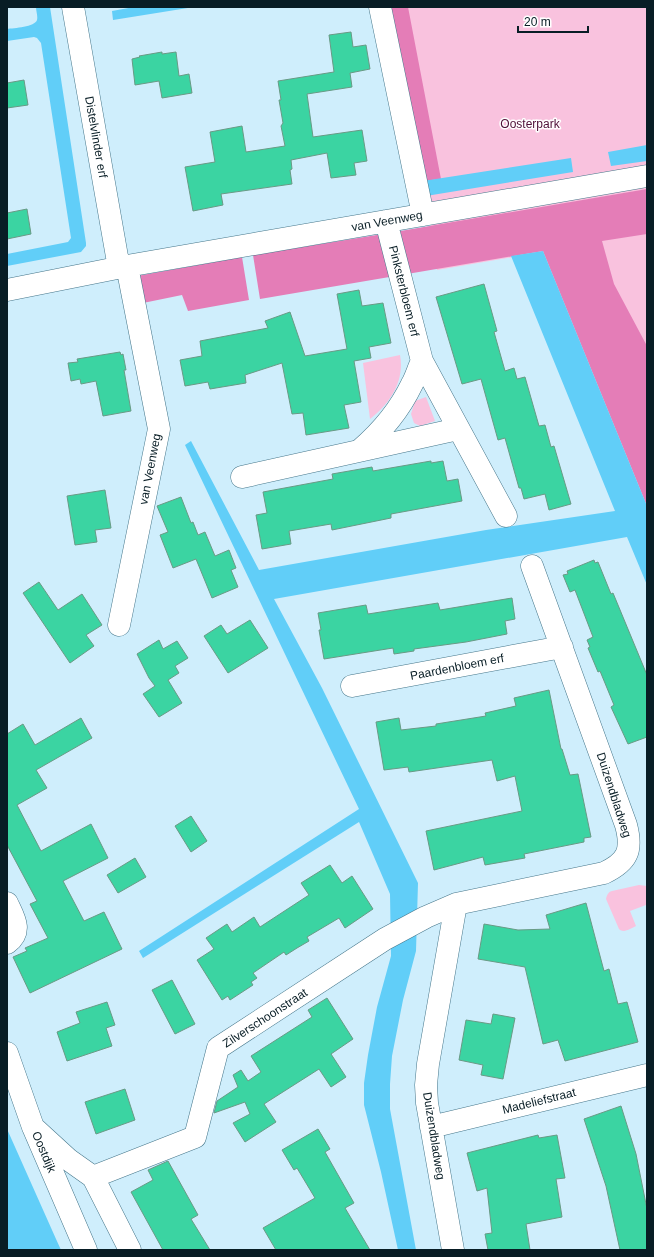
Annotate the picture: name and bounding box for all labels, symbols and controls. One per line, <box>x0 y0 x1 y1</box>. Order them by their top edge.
scale bar <box>518 8 588 34</box>
text: 20 m <box>524 15 551 29</box>
street label: Distelvlinder erf <box>82 95 110 180</box>
park label: Oosterpark <box>500 117 561 131</box>
street label: van Veenweg <box>350 208 424 234</box>
street label: Pinksterbloem erf <box>386 244 422 339</box>
street label: van Veenweg <box>136 432 164 506</box>
street label: Paardenbloem erf <box>409 651 506 683</box>
street label: Duizendbladweg <box>594 751 634 839</box>
street label: Zilverschoonstraat <box>220 985 310 1051</box>
street label: Madeliefstraat <box>501 1085 578 1117</box>
street label: Duizendbladweg <box>420 1091 448 1181</box>
street label: Oostdijk <box>29 1129 59 1176</box>

